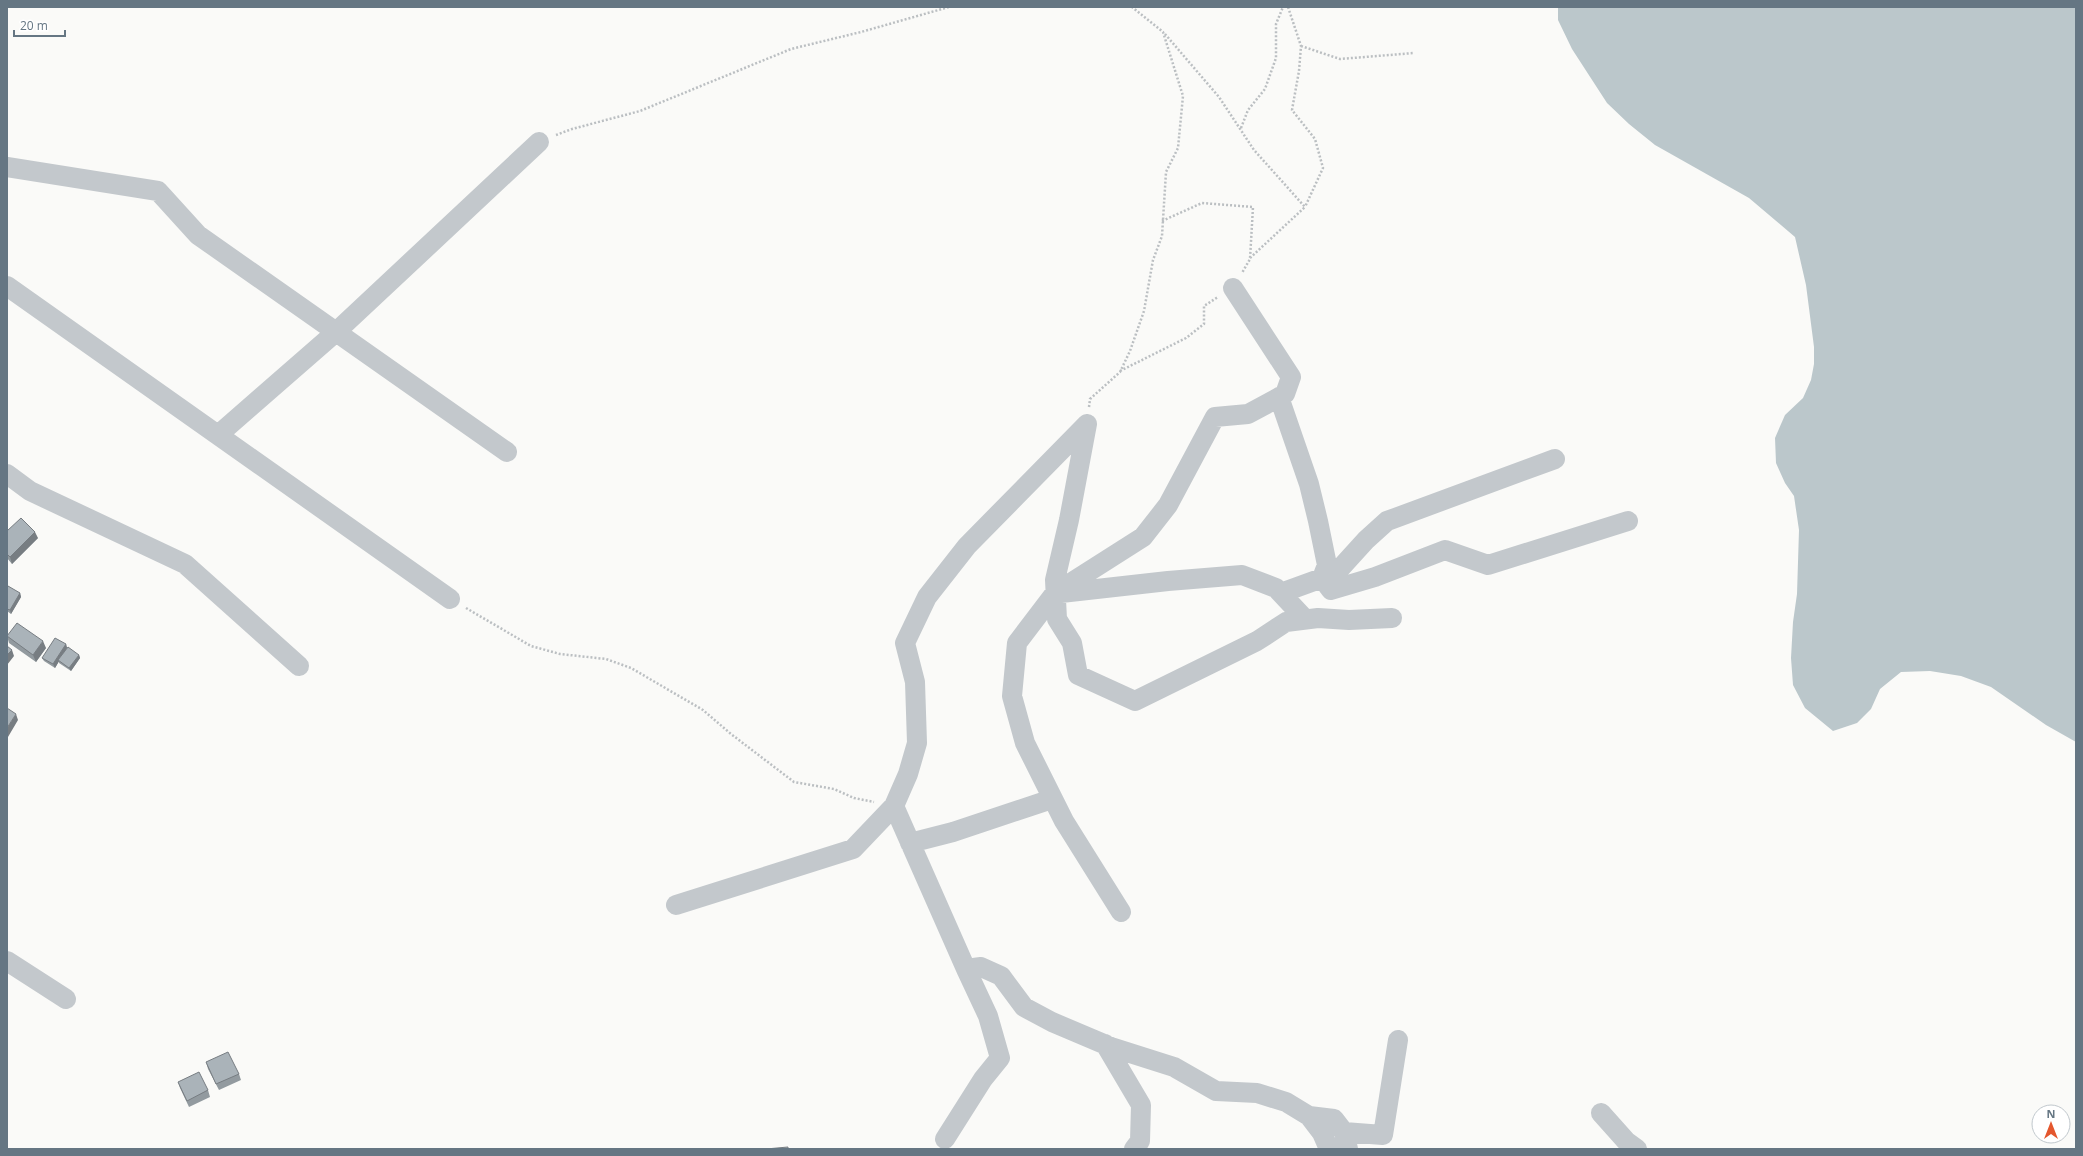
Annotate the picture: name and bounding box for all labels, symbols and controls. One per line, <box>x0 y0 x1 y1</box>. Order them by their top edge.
scale bar <box>14 12 65 38</box>
text: 20 m <box>20 17 48 34</box>
north arrow <box>2031 1104 2071 1144</box>
text: N <box>2047 1106 2055 1121</box>

